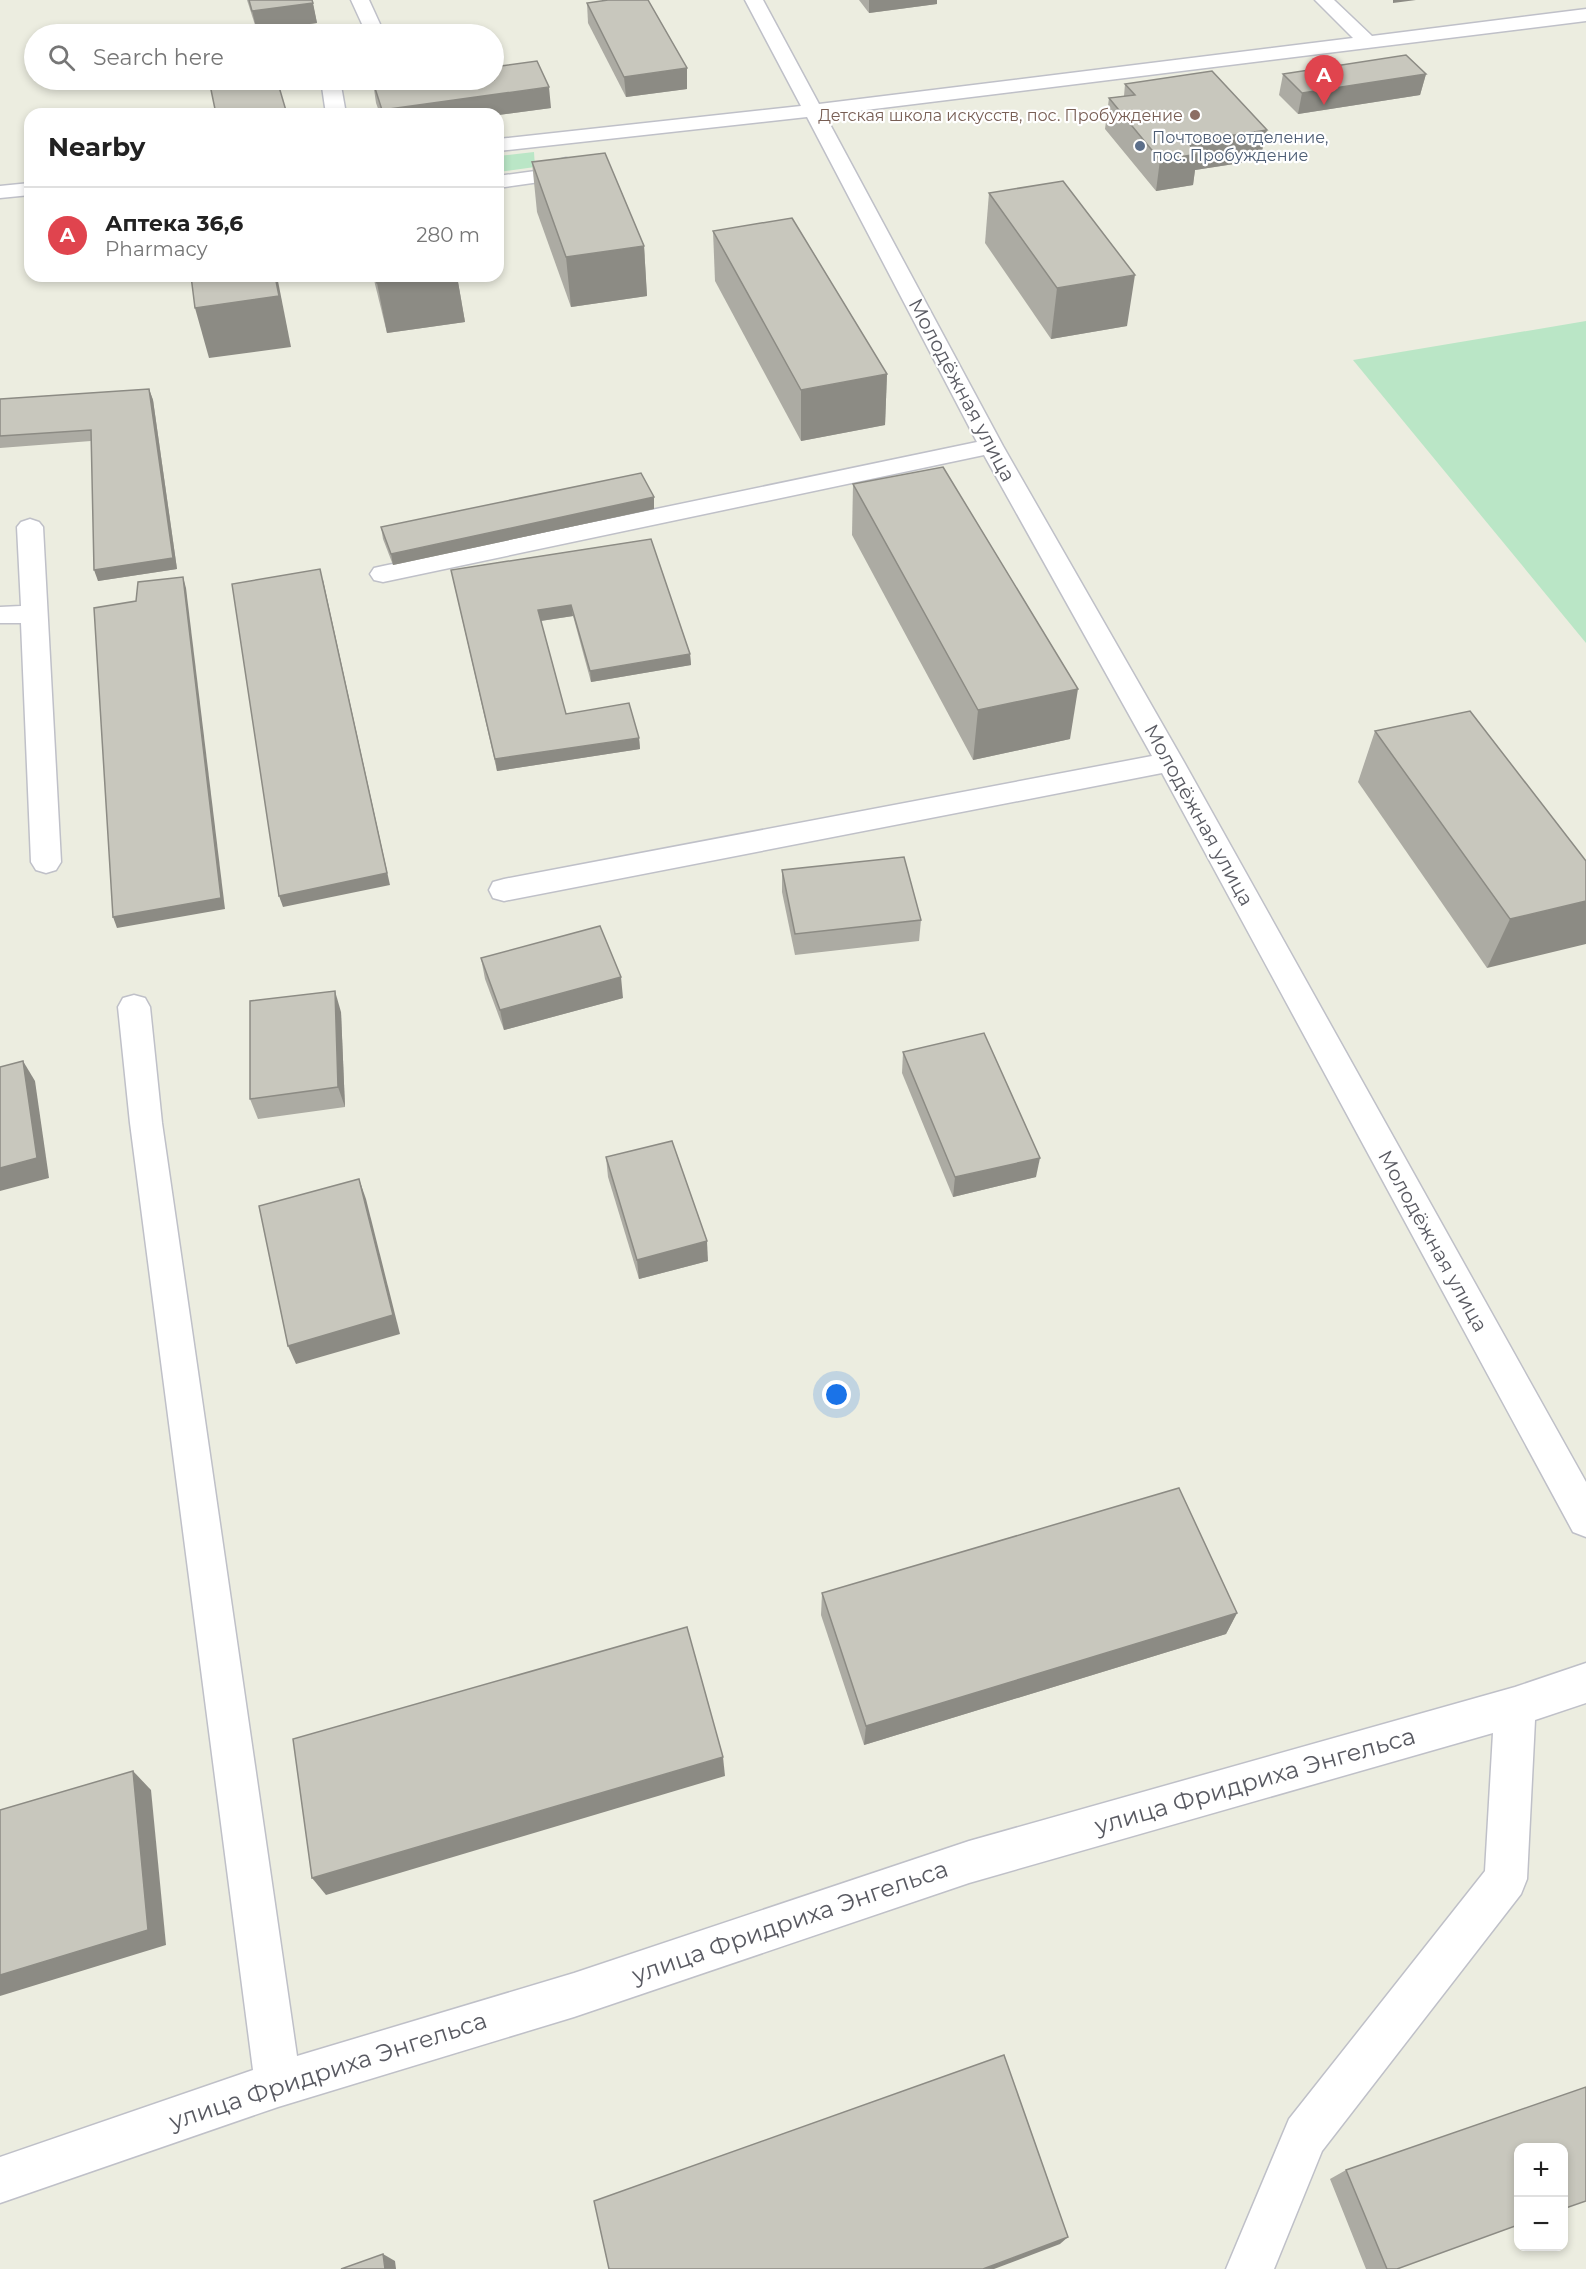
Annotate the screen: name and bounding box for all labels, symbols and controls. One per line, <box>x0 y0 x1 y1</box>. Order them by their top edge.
search box <box>24 24 504 90</box>
icon: search <box>45 41 78 74</box>
text: Search here <box>93 44 224 71</box>
pin: A <box>1304 56 1344 105</box>
place label: Детская школа искусств, пос. Пробуждение <box>818 106 1183 125</box>
marker: Детская школа искусств, пос. Пробуждение <box>1188 108 1202 122</box>
place label: Почтовое отделение, пос. Пробуждение <box>1152 128 1328 165</box>
text: Nearby <box>48 131 145 163</box>
marker: Почтовое отделение, пос. Пробуждение <box>1133 139 1147 153</box>
text: Аптека 36,6 <box>105 210 243 237</box>
text: A <box>60 223 75 247</box>
text: 280 m <box>416 223 480 247</box>
text: Pharmacy <box>105 237 208 261</box>
street label: Молодёжная улица <box>904 294 1020 486</box>
street label: Молодёжная улица <box>1139 720 1259 910</box>
street label: Молодёжная улица <box>1373 1146 1493 1336</box>
your location <box>822 1380 851 1409</box>
street label: улица Фридриха Энгельса <box>1090 1721 1419 1841</box>
street label: улица Фридриха Энгельса <box>627 1854 952 1990</box>
street label: улица Фридриха Энгельса <box>164 2005 490 2136</box>
map controls <box>1514 2143 1568 2251</box>
button: + <box>1514 2143 1568 2197</box>
button: − <box>1514 2197 1568 2251</box>

